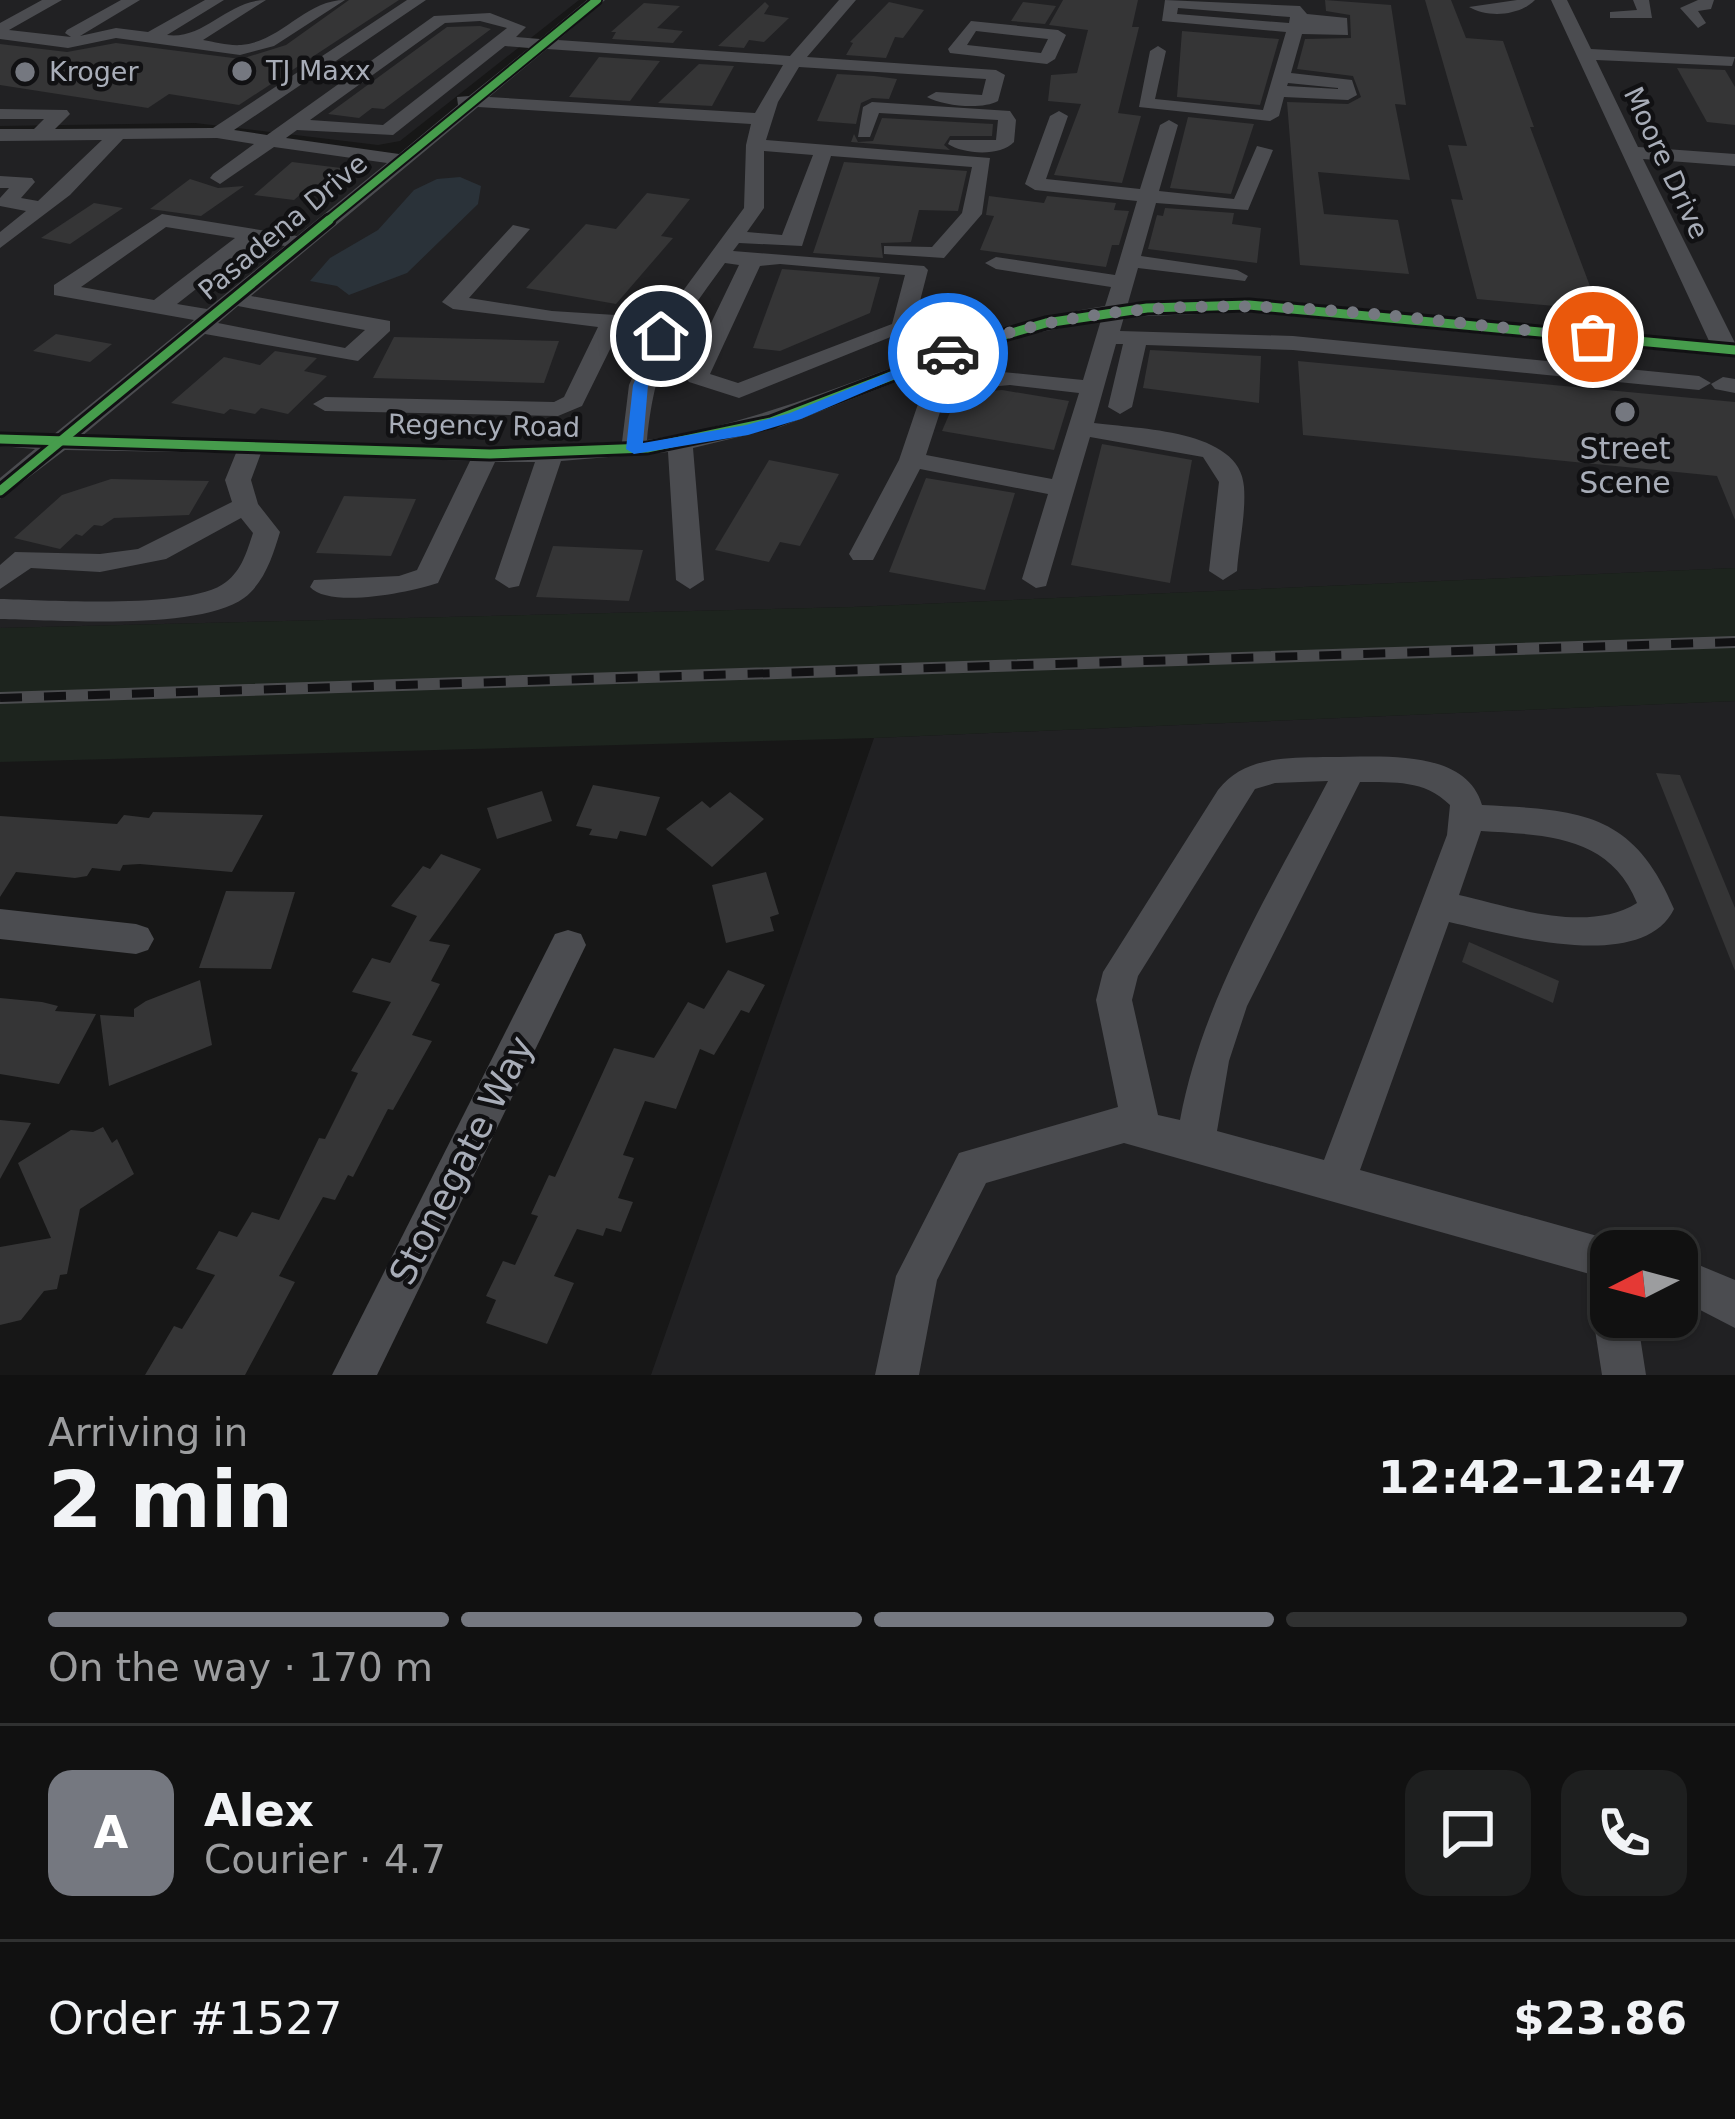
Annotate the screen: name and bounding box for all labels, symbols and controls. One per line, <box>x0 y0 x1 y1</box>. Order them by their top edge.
place label: TJ Maxx <box>265 55 371 86</box>
place label: Kroger <box>49 56 139 87</box>
marker: TJ Maxx <box>229 58 255 84</box>
marker: Kroger <box>12 59 38 85</box>
street label: Moore Drive <box>1618 82 1715 244</box>
street label: Pasadena Drive <box>192 147 373 306</box>
pin <box>610 285 712 387</box>
pin <box>1542 286 1644 388</box>
courier <box>888 293 1008 413</box>
icon: home <box>628 303 694 369</box>
icon: bag <box>1560 304 1626 370</box>
icon: car <box>915 320 981 386</box>
marker: Street Scene <box>1612 399 1638 425</box>
street label: Regency Road <box>388 408 580 443</box>
place label: Street Scene <box>1579 431 1671 500</box>
street label: Stonegate Way <box>381 1029 542 1291</box>
north arrow <box>1590 1230 1698 1338</box>
map controls <box>1590 1230 1698 1338</box>
text: Arriving in <box>48 1410 248 1455</box>
text: 12:42–12:47 <box>1378 1451 1687 1504</box>
text: 2 min <box>48 1455 293 1545</box>
text: On the way · 170 m <box>48 1645 433 1690</box>
button: chat <box>1405 1770 1531 1896</box>
button: phone <box>1561 1770 1687 1896</box>
text: Alex <box>204 1784 314 1837</box>
text: A <box>94 1806 128 1859</box>
text: Courier · 4.7 <box>204 1837 446 1882</box>
text: Order #1527 <box>48 1992 342 2045</box>
text: $23.86 <box>1513 1992 1687 2045</box>

